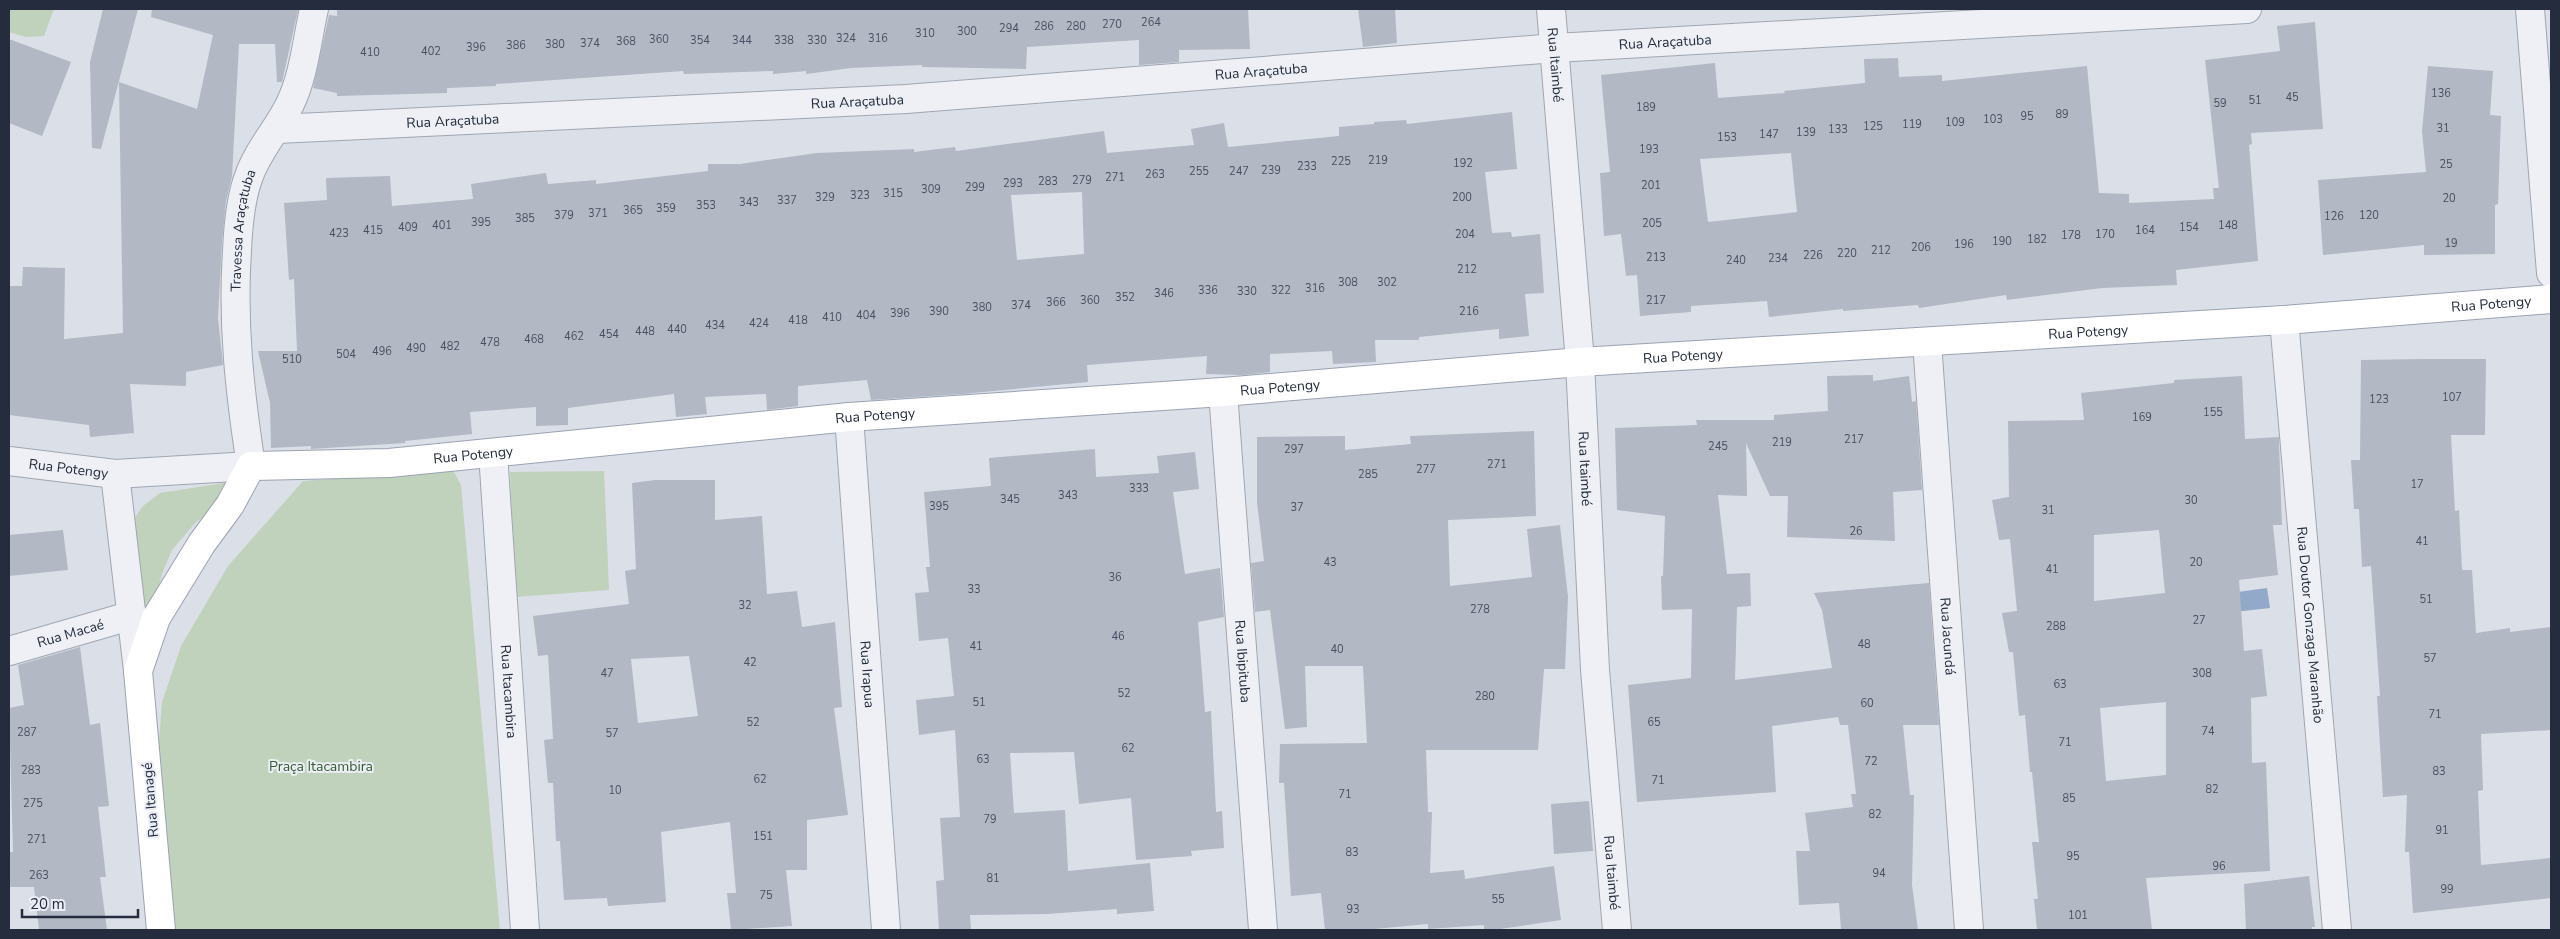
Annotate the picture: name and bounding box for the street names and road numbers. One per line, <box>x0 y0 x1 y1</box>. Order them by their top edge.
street label: Rua Itaimbé <box>1543 27 1568 103</box>
street label: Rua Araçatuba <box>1618 30 1712 54</box>
street label: Rua Araçatuba <box>1214 58 1308 85</box>
street label: Rua Araçatuba <box>810 90 904 114</box>
street label: Rua Araçatuba <box>406 109 500 133</box>
street label: Travessa Araçatuba <box>226 167 261 292</box>
street label: Rua Potengy <box>2451 292 2533 317</box>
street label: Rua Potengy <box>2048 320 2130 344</box>
street label: Rua Potengy <box>1642 344 1724 368</box>
street label: Rua Potengy <box>1239 375 1322 401</box>
street label: Rua Potengy <box>834 404 917 428</box>
street label: Rua Itaimbé <box>1573 431 1596 507</box>
street label: Rua Potengy <box>432 442 515 469</box>
street label: Rua Potengy <box>28 454 110 483</box>
street label: Rua Doutor Gonzaga Maranhão <box>2292 526 2328 724</box>
street label: Rua Jacundá <box>1935 597 1960 676</box>
street label: Rua Macaé <box>35 615 106 652</box>
street label: Rua Ibipituba <box>1230 619 1255 703</box>
street label: Rua Irapua <box>855 640 879 709</box>
street label: Rua Itacambira <box>496 644 521 739</box>
street label: Rua Itanagé <box>138 762 163 838</box>
street label: Rua Itaimbé <box>1599 835 1624 911</box>

